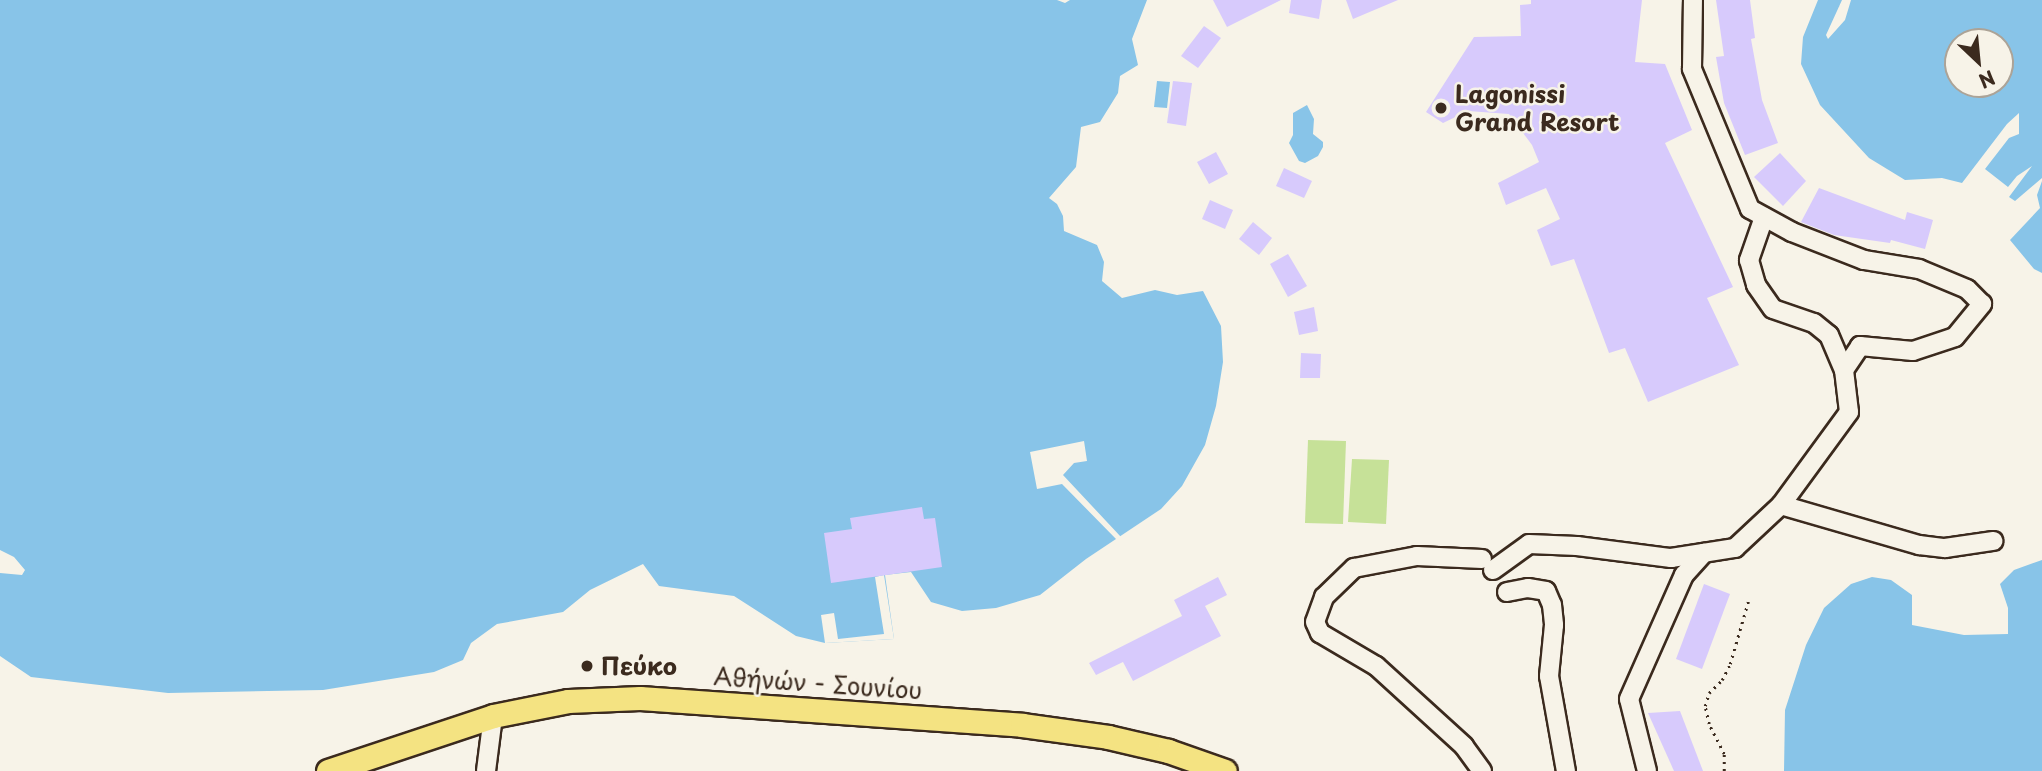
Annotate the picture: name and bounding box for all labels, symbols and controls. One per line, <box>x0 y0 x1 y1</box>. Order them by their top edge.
north arrow <box>1944 28 2014 98</box>
text: N <box>1974 64 2000 96</box>
place label: Lagonissi Grand Resort <box>1455 80 1620 136</box>
marker: Lagonissi Grand Resort <box>1433 100 1449 116</box>
place label: Πεύκο <box>601 652 677 680</box>
marker: Πεύκο <box>579 658 595 674</box>
street label: Αθήνών - Σουνίου <box>712 661 924 705</box>

